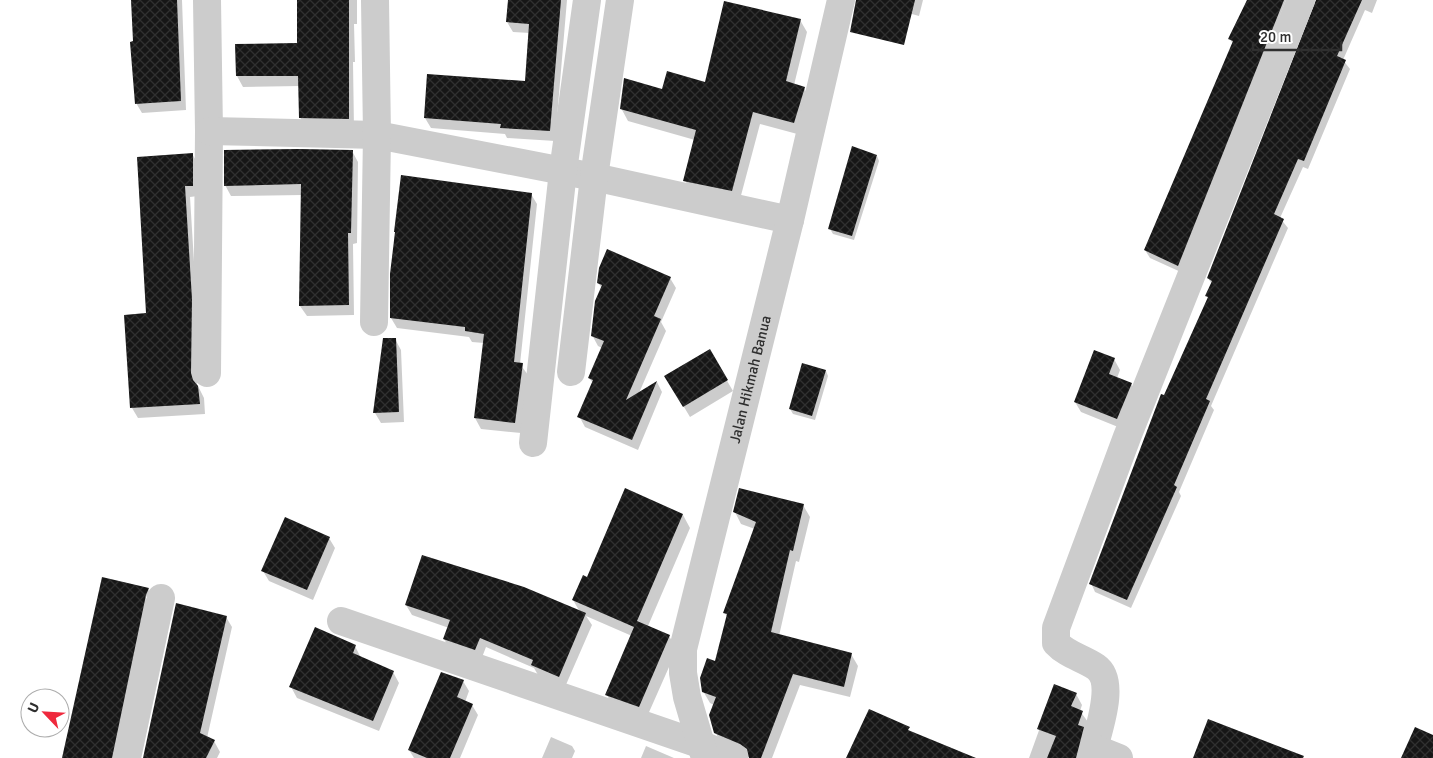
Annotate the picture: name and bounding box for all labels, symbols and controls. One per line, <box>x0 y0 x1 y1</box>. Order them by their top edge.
scale bar <box>1253 20 1340 52</box>
text: 20 m <box>1260 28 1291 46</box>
street label: Jalan Hikmah Banua <box>726 313 775 445</box>
north arrow <box>20 688 70 738</box>
text: U <box>24 700 43 716</box>

